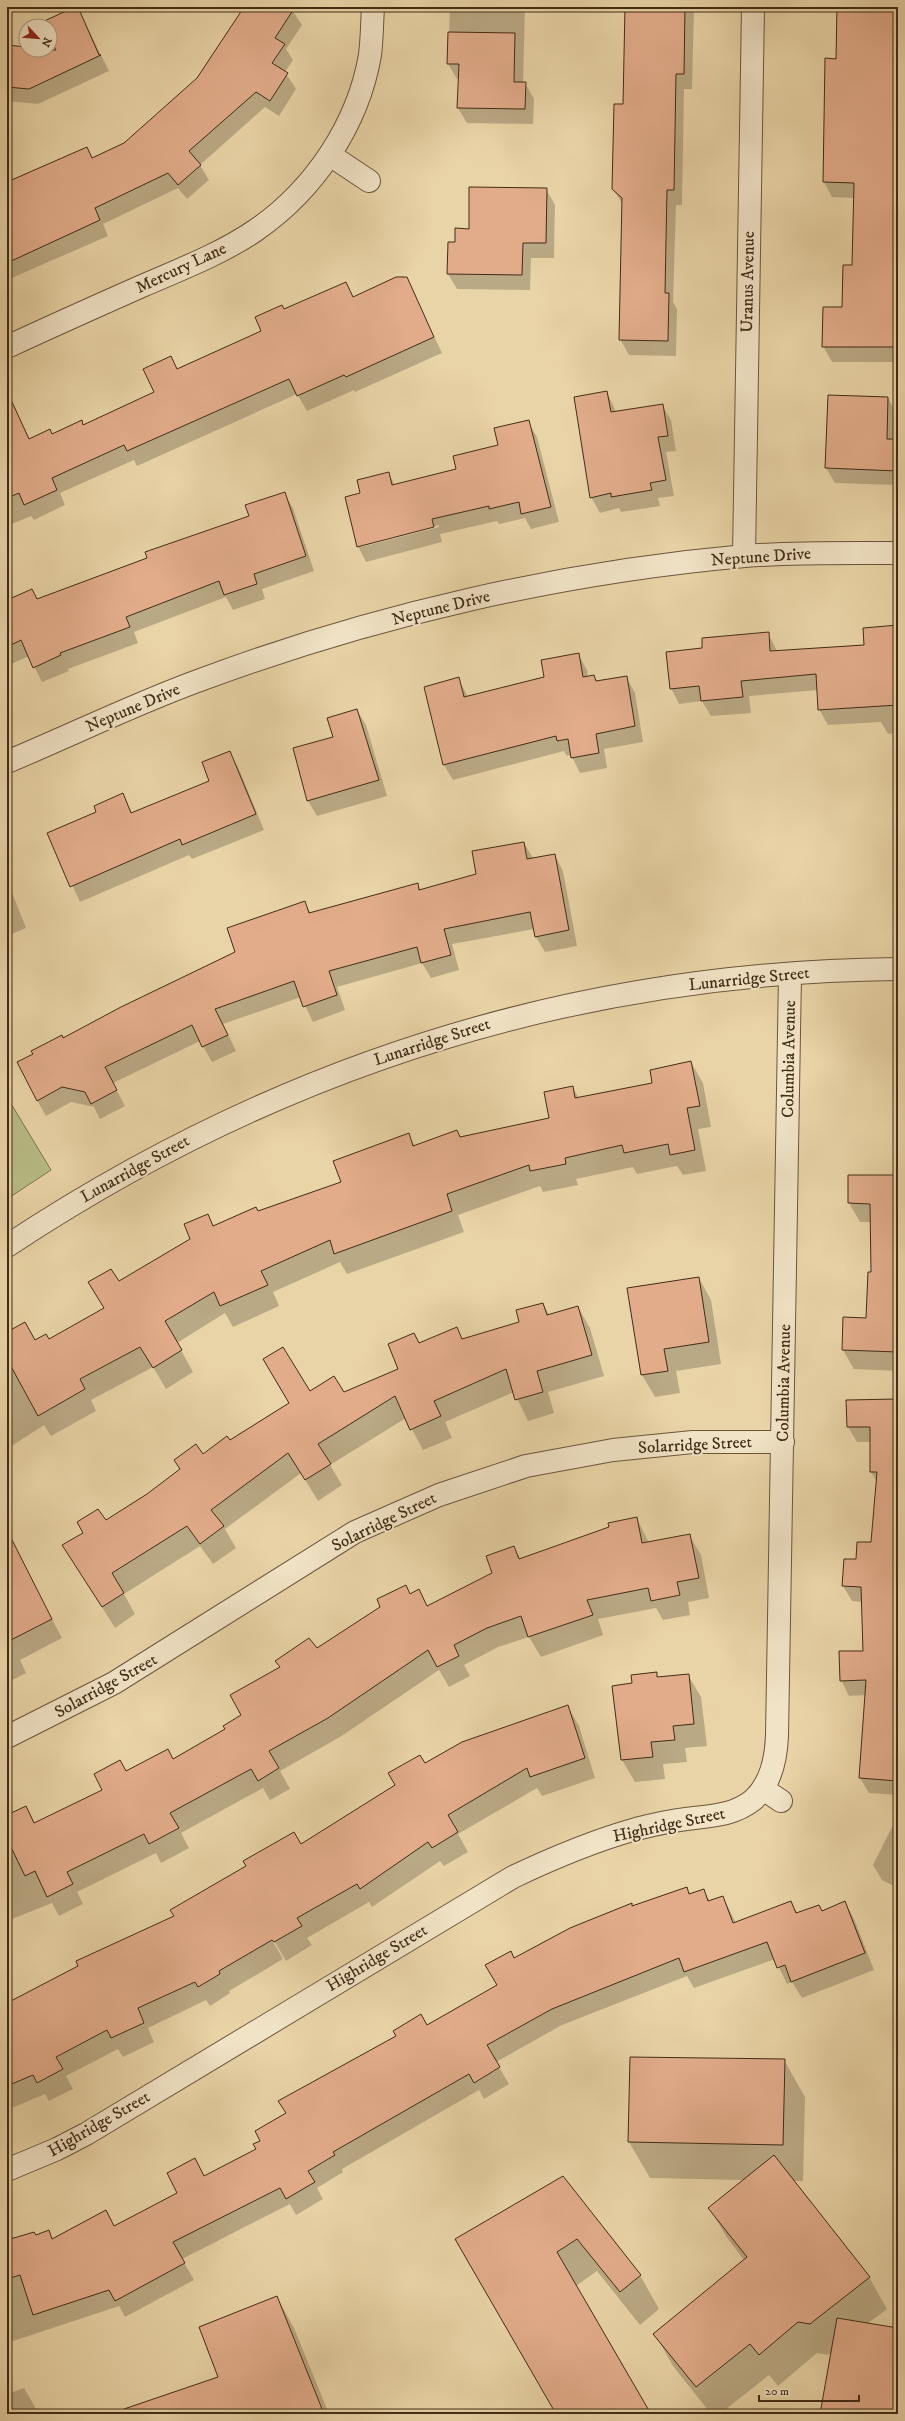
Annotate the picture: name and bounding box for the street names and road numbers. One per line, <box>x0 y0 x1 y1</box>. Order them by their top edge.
street label: Uranus Avenue <box>736 231 760 333</box>
street label: Mercury Lane <box>132 237 230 299</box>
street label: Neptune Drive <box>710 543 812 571</box>
street label: Neptune Drive <box>390 585 492 631</box>
street label: Neptune Drive <box>83 678 183 738</box>
street label: Lunarridge Street <box>688 962 811 996</box>
street label: Columbia Avenue <box>777 1000 801 1118</box>
street label: Lunarridge Street <box>371 1013 494 1071</box>
street label: Lunarridge Street <box>77 1130 194 1208</box>
street label: Columbia Avenue <box>772 1324 796 1442</box>
street label: Solarridge Street <box>637 1431 753 1459</box>
street label: Solarridge Street <box>328 1487 441 1557</box>
street label: Solarridge Street <box>51 1648 162 1723</box>
street label: Highridge Street <box>611 1802 728 1848</box>
street label: Highridge Street <box>322 1919 432 1997</box>
street label: Highridge Street <box>44 2086 154 2162</box>

